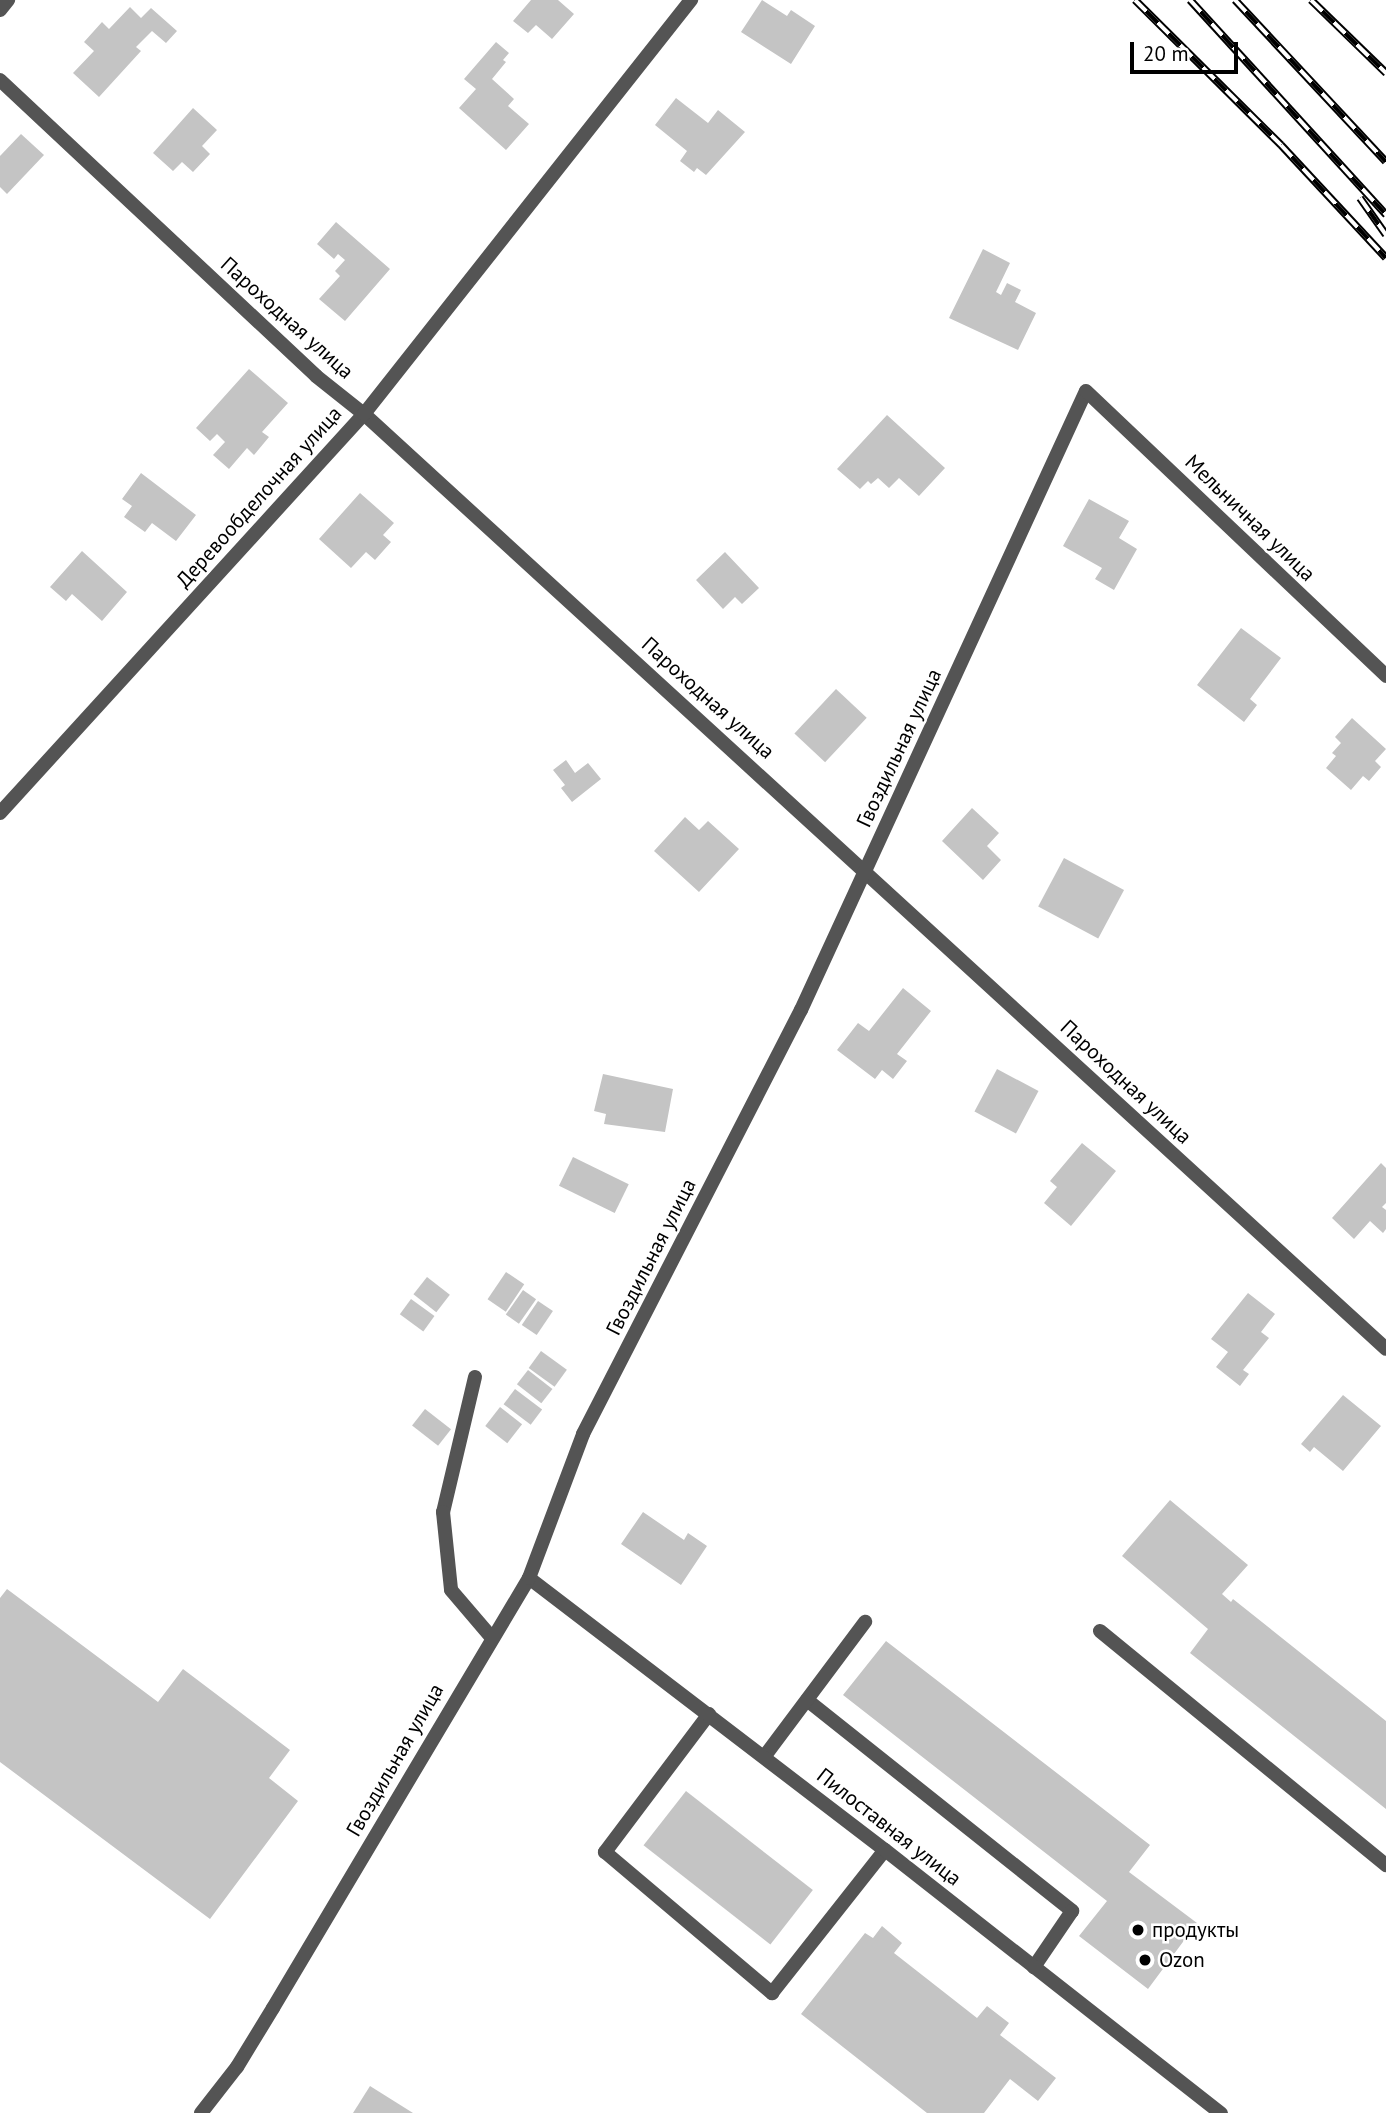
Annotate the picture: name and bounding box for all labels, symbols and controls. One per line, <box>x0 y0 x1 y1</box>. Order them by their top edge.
scale bar <box>1134 28 1242 72</box>
text: 20 m <box>1143 40 1189 67</box>
street label: Пароходная улица <box>215 252 359 384</box>
street label: Деревообделочная улица <box>171 401 347 593</box>
street label: Мельничная улица <box>1180 450 1320 586</box>
street label: Пароходная улица <box>636 632 780 764</box>
street label: Гвоздильная улица <box>851 665 947 831</box>
street label: Пароходная улица <box>1055 1015 1197 1149</box>
street label: Гвоздильная улица <box>601 1175 701 1339</box>
street label: Гвоздильная улица <box>341 1679 449 1841</box>
street label: Пилоставная улица <box>812 1763 966 1891</box>
place label: продукты <box>1152 1917 1239 1943</box>
marker: продукты <box>1130 1922 1146 1938</box>
place label: Ozon <box>1159 1947 1205 1973</box>
marker: Ozon <box>1137 1952 1153 1968</box>

